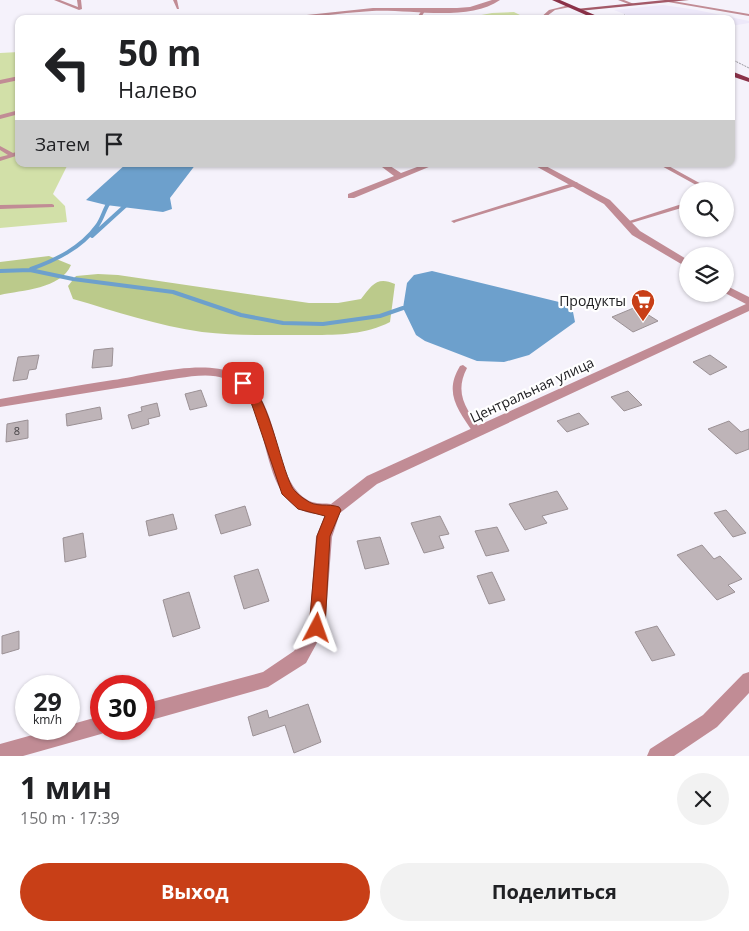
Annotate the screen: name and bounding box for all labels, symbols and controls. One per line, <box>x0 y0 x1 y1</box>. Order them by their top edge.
text: 50 m <box>118 29 201 76</box>
icon: left <box>35 35 100 100</box>
text: Налево <box>118 74 197 104</box>
icon: arrive <box>100 130 128 158</box>
text: Затем <box>35 131 90 157</box>
map controls <box>679 182 734 302</box>
button: search <box>679 182 734 237</box>
button: layers <box>679 247 734 302</box>
supermarket icon: Продукты <box>630 288 656 322</box>
place label: Продукты <box>559 291 626 310</box>
street label: Центральная улица <box>467 352 597 427</box>
pin <box>222 362 264 404</box>
icon: arrive <box>229 369 257 397</box>
house number: 8 <box>14 423 20 438</box>
position arrow <box>290 601 342 653</box>
speed limit sign: 30 <box>90 675 155 740</box>
text: 29 <box>33 684 62 718</box>
text: km/h <box>33 711 62 728</box>
text: 1 мин <box>20 767 112 808</box>
button: close <box>677 773 729 825</box>
text: 150 m · 17:39 <box>20 807 120 829</box>
button: Выход <box>20 863 370 921</box>
button: Поделиться <box>380 863 729 921</box>

